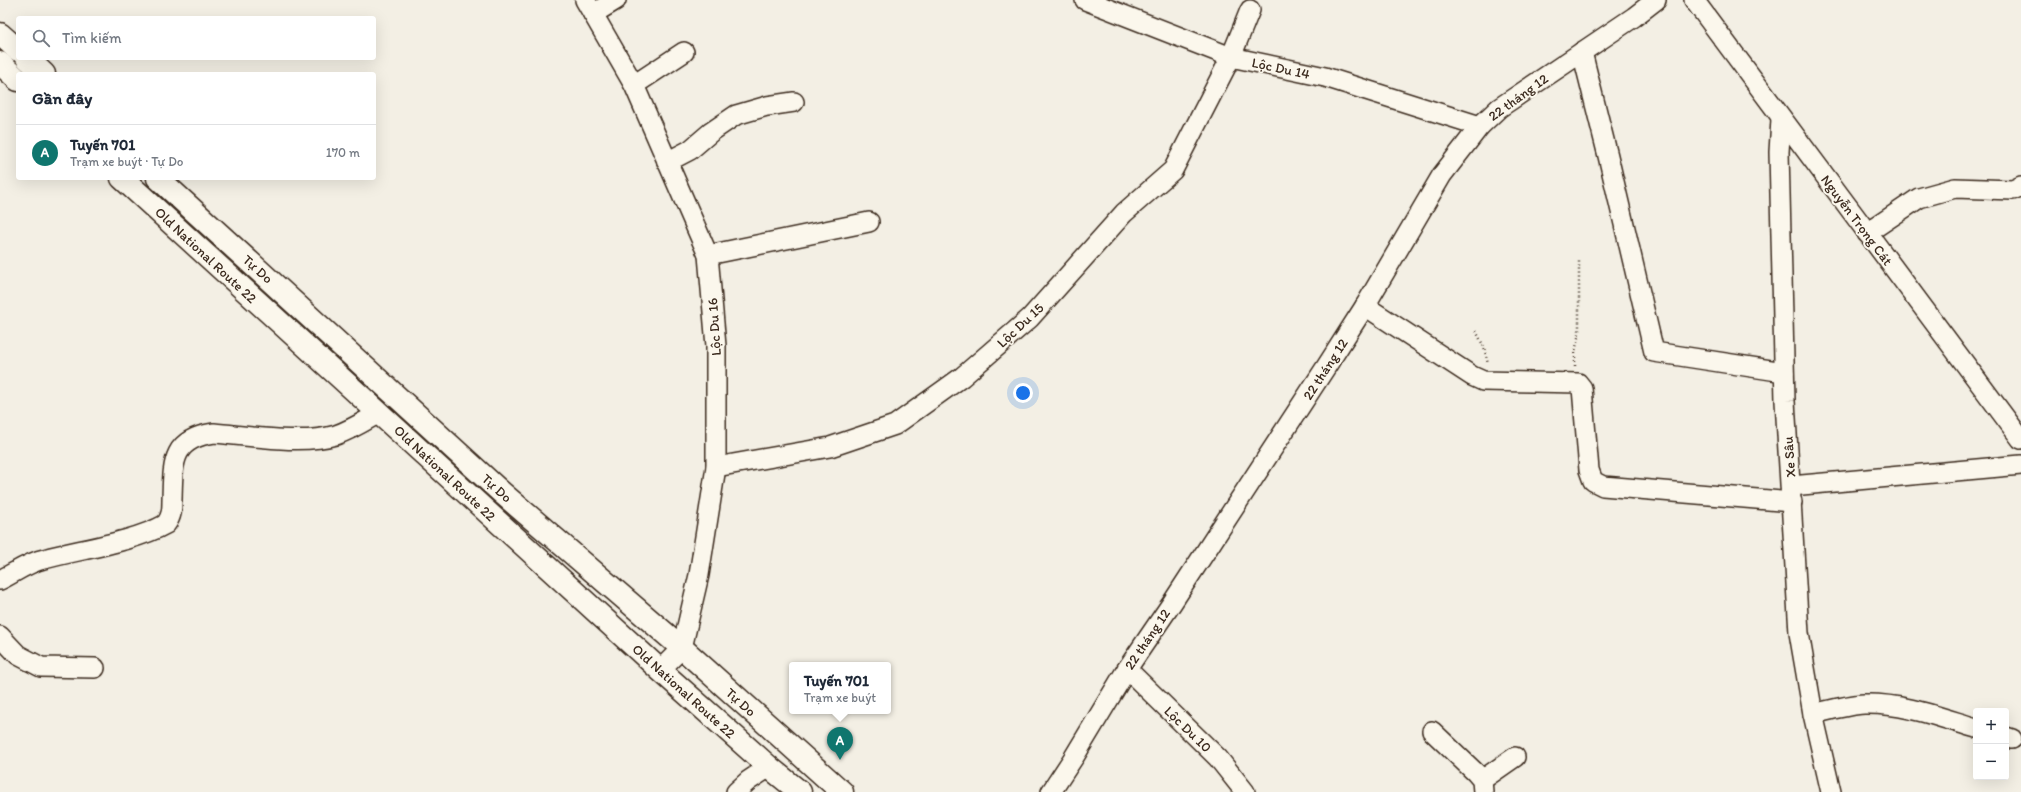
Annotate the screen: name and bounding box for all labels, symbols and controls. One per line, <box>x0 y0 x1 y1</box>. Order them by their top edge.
search box <box>16 16 376 60</box>
icon: search <box>30 27 52 49</box>
text: Tìm kiếm <box>62 29 122 47</box>
street label: Lộc Du 14 <box>1250 54 1312 83</box>
street label: 22 tháng 12 <box>1485 70 1552 125</box>
text: Gần đây <box>32 88 92 108</box>
text: Tuyến 701 <box>70 136 135 154</box>
text: A <box>41 145 49 160</box>
text: 170 m <box>326 145 360 160</box>
text: Trạm xe buýt · Tự Do <box>70 154 183 169</box>
street label: Nguyễn Trọng Cát <box>1817 172 1896 269</box>
street label: Old National Route 22 <box>151 204 261 307</box>
street label: Tự Do <box>239 251 276 287</box>
street label: Lộc Du 16 <box>704 297 725 357</box>
street label: Lộc Du 15 <box>993 299 1047 351</box>
street label: 22 tháng 12 <box>1299 335 1352 403</box>
your location <box>1013 383 1033 403</box>
street label: Old National Route 22 <box>390 422 500 525</box>
street label: Xe Sâu <box>1780 435 1799 478</box>
street label: Tự Do <box>478 470 515 506</box>
street label: 22 tháng 12 <box>1121 605 1174 673</box>
street label: Old National Route 22 <box>629 641 739 743</box>
popup <box>789 662 891 714</box>
text: Tuyến 701 <box>804 672 869 690</box>
street label: Tự Do <box>722 684 759 720</box>
text: Trạm xe buýt <box>804 690 876 705</box>
street label: Lộc Du 10 <box>1160 703 1215 756</box>
map controls <box>1973 708 2009 780</box>
button: + <box>1973 708 2009 744</box>
pin: A <box>827 727 853 760</box>
button: − <box>1973 744 2009 780</box>

